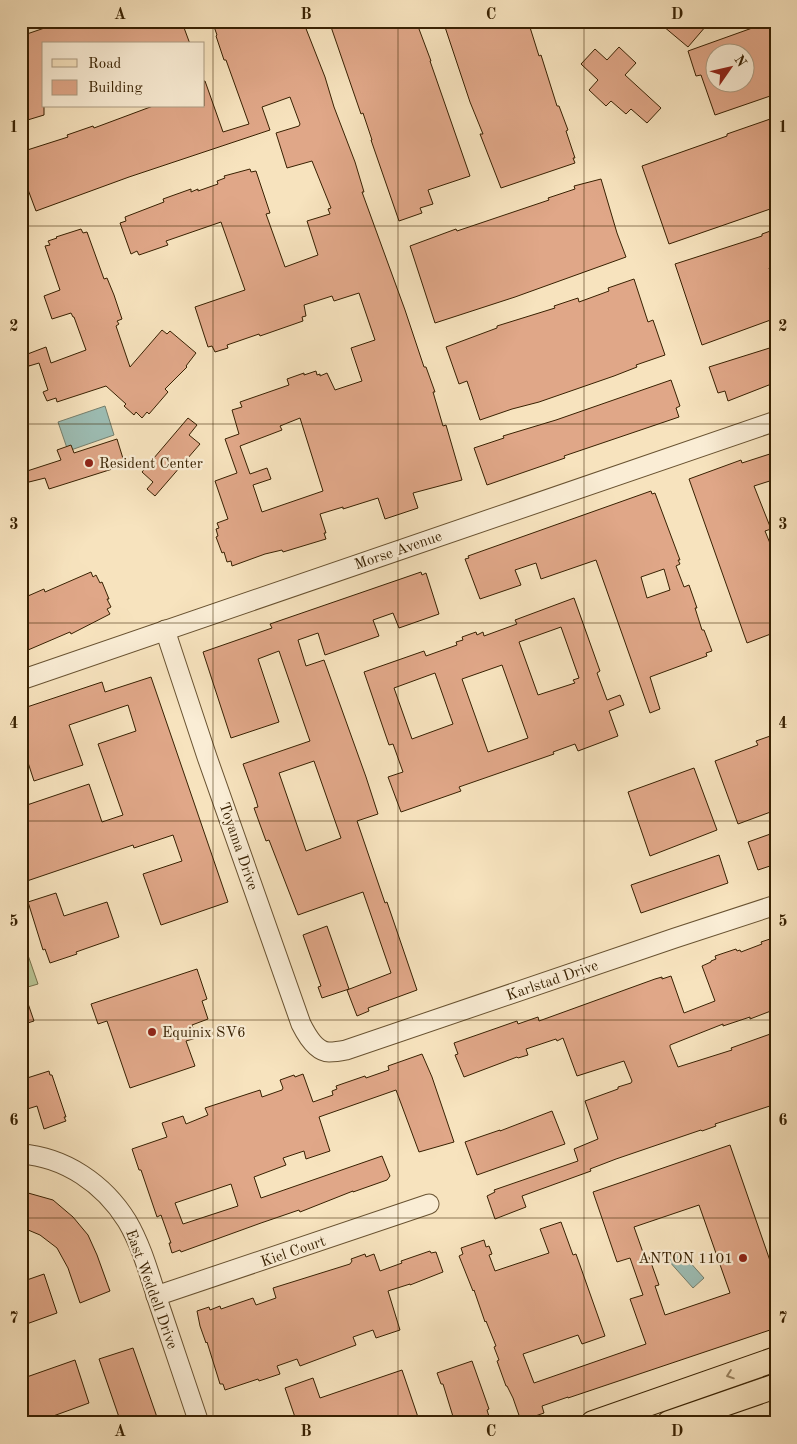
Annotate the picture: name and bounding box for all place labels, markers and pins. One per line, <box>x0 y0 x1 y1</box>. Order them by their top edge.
marker: Resident Center <box>83 457 95 469</box>
place label: Resident Center <box>99 457 203 472</box>
marker: Equinix SV6 <box>146 1026 158 1038</box>
place label: Equinix SV6 <box>162 1026 246 1041</box>
place label: ANTON 1101 <box>638 1252 733 1267</box>
marker: ANTON 1101 <box>737 1252 749 1264</box>

